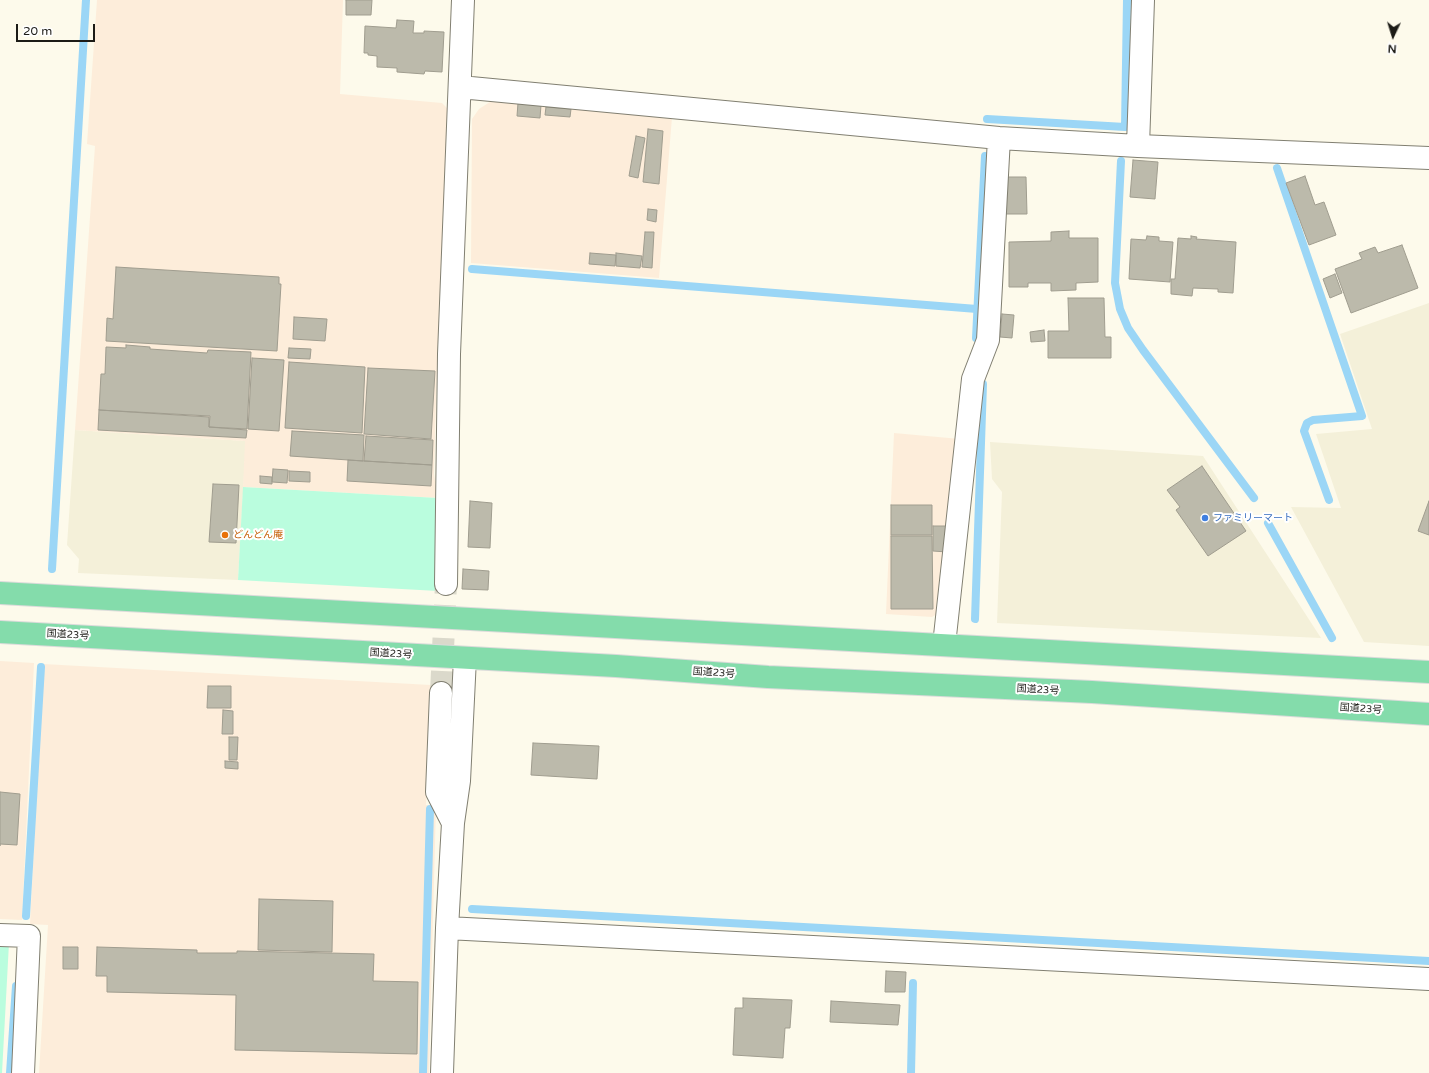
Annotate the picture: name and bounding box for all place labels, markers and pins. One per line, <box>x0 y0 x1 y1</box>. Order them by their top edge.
place label: ファミリーマート <box>1213 512 1293 524</box>
marker: ファミリーマート <box>1200 513 1210 523</box>
place label: どんどん庵 <box>233 529 283 541</box>
marker: どんどん庵 <box>220 530 230 540</box>

